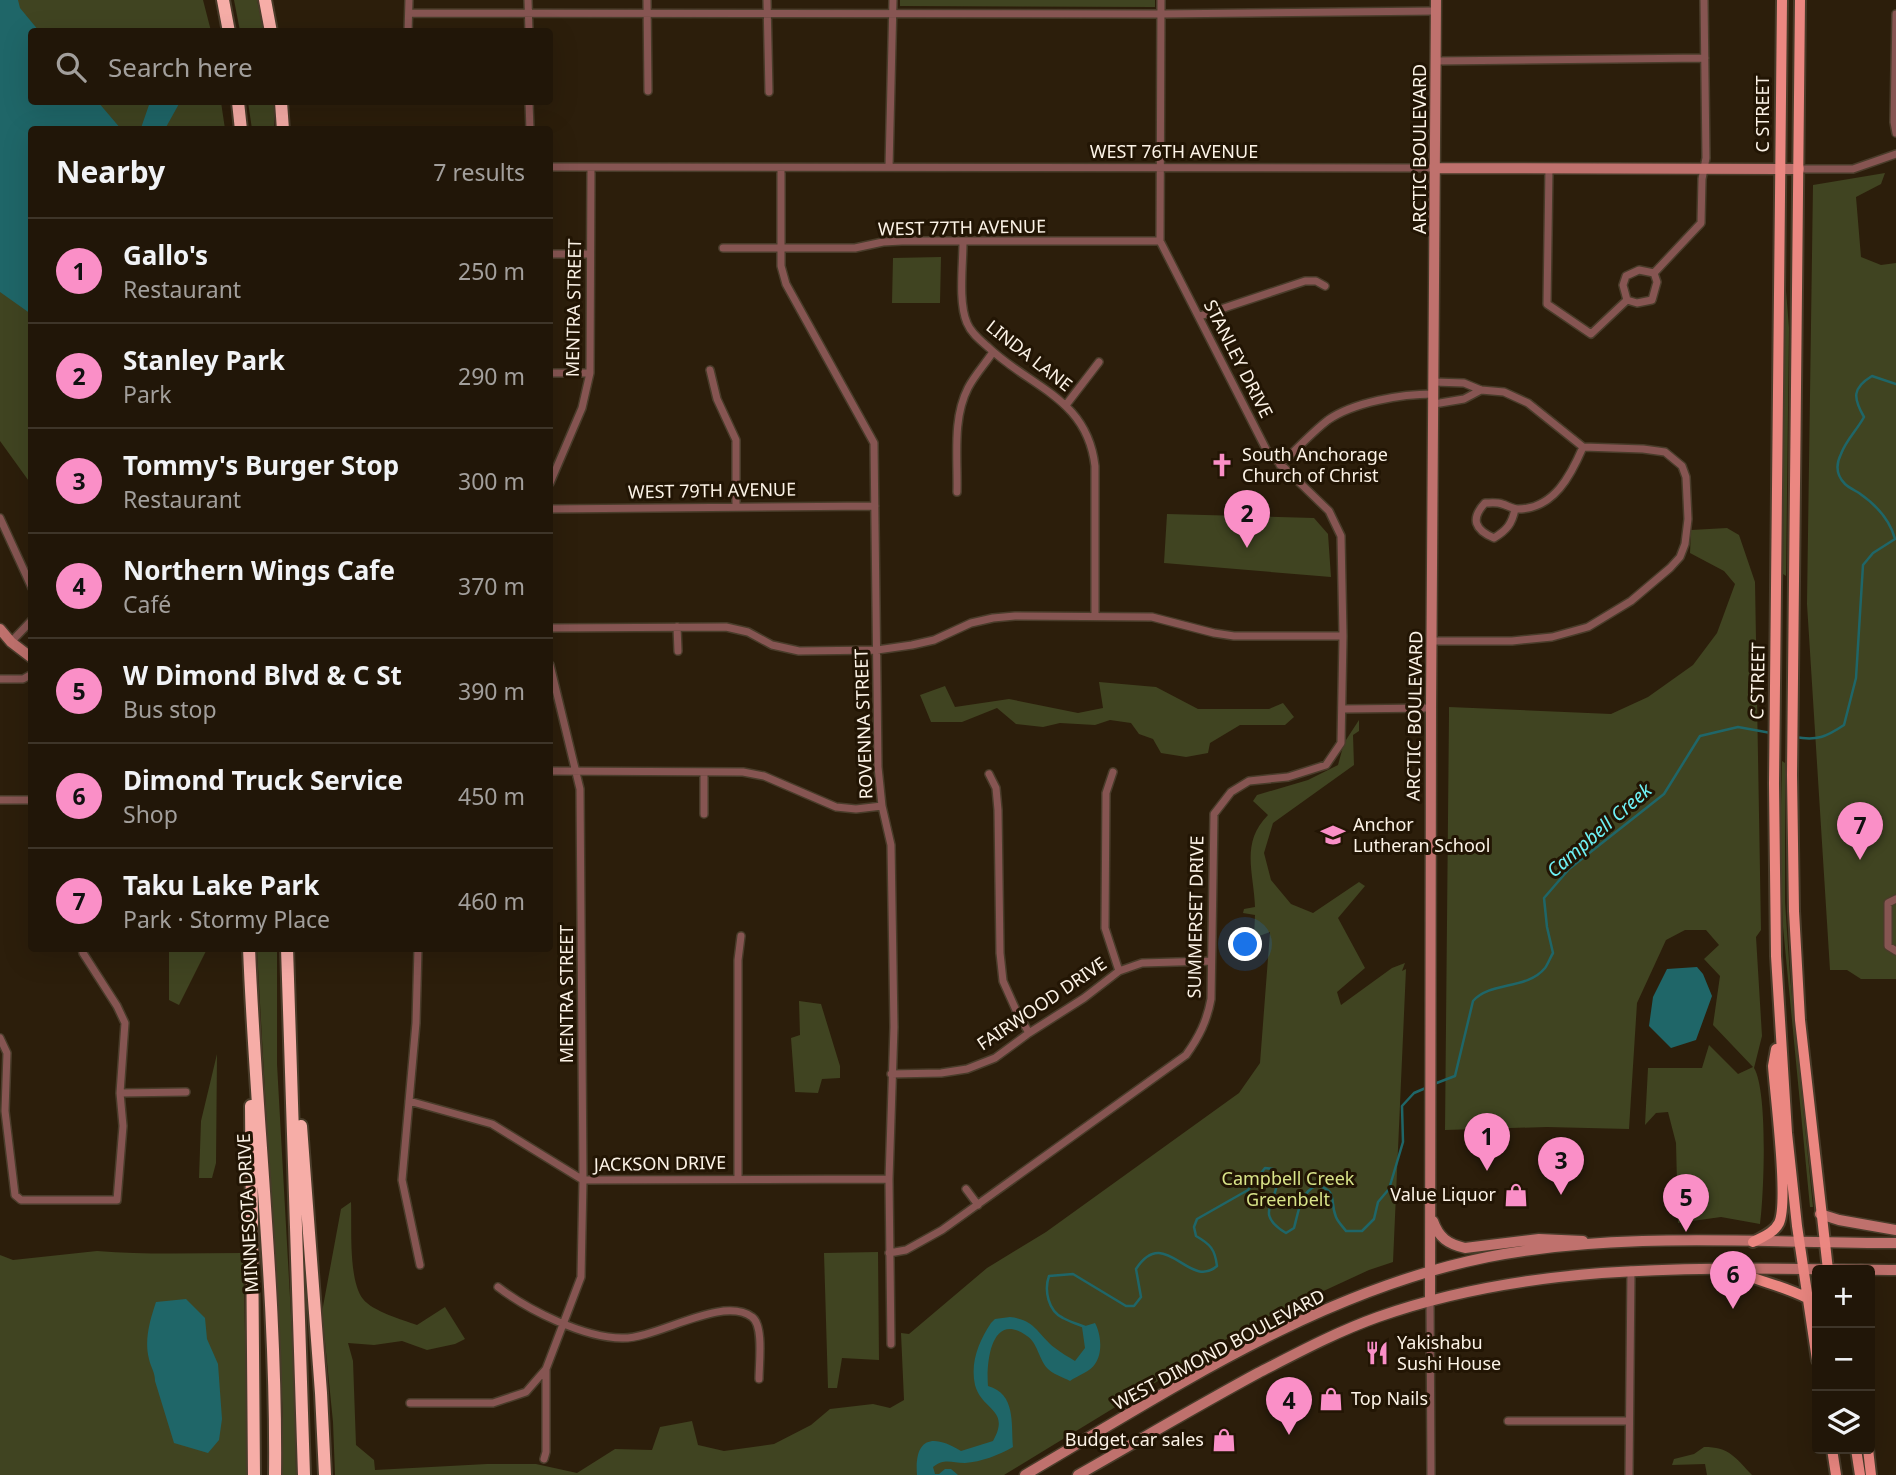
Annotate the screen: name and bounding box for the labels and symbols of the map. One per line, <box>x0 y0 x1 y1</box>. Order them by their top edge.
street label: ARCTIC BOULEVARD <box>1407 64 1431 234</box>
street label: C STREET <box>1750 75 1774 153</box>
street label: WEST 76TH AVENUE <box>1090 139 1258 163</box>
street label: WEST 77TH AVENUE <box>878 214 1046 240</box>
street label: MENTRA STREET <box>560 239 586 377</box>
street label: STANLEY DRIVE <box>1199 295 1279 422</box>
street label: LINDA LANE <box>982 314 1078 396</box>
place label: South Anchorage Church of Christ <box>1242 442 1388 487</box>
church icon: South Anchorage Church of Christ <box>1208 451 1236 479</box>
street label: WEST 79TH AVENUE <box>628 477 796 503</box>
pin: 2 <box>1224 490 1270 548</box>
street label: ARCTIC BOULEVARD <box>1401 631 1427 801</box>
street label: C STREET <box>1744 642 1770 720</box>
street label: ROVENNA STREET <box>848 648 878 800</box>
water label: Campbell Creek <box>1541 777 1658 883</box>
pin: 7 <box>1837 802 1883 860</box>
place label: Anchor Lutheran School <box>1353 812 1490 857</box>
school or university icon: Anchor Lutheran School <box>1319 821 1347 849</box>
street label: SUMMERSET DRIVE <box>1182 835 1208 999</box>
street label: MENTRA STREET <box>554 925 578 1063</box>
your location <box>1228 927 1262 961</box>
street label: FAIRWOOD DRIVE <box>972 951 1111 1055</box>
pin: 1 <box>1464 1113 1510 1171</box>
street label: MINNESOTA DRIVE <box>231 1133 263 1293</box>
pin: 3 <box>1538 1137 1584 1195</box>
street label: JACKSON DRIVE <box>592 1150 726 1176</box>
park label: Campbell Creek Greenbelt <box>1222 1166 1355 1211</box>
pin: 5 <box>1663 1174 1709 1232</box>
shop icon: Value Liquor <box>1502 1181 1530 1209</box>
place label: Value Liquor <box>1390 1182 1497 1206</box>
pin: 6 <box>1710 1251 1756 1309</box>
street label: WEST DIMOND BOULEVARD <box>1108 1283 1329 1415</box>
place label: Yakishabu Sushi House <box>1397 1330 1501 1375</box>
restaurant icon: Yakishabu Sushi House <box>1363 1339 1391 1367</box>
pin: 4 <box>1266 1377 1312 1435</box>
shop icon: Top Nails <box>1317 1385 1345 1413</box>
place label: Top Nails <box>1351 1386 1428 1410</box>
shop icon: Budget car sales <box>1210 1426 1238 1454</box>
place label: Budget car sales <box>1065 1427 1204 1451</box>

